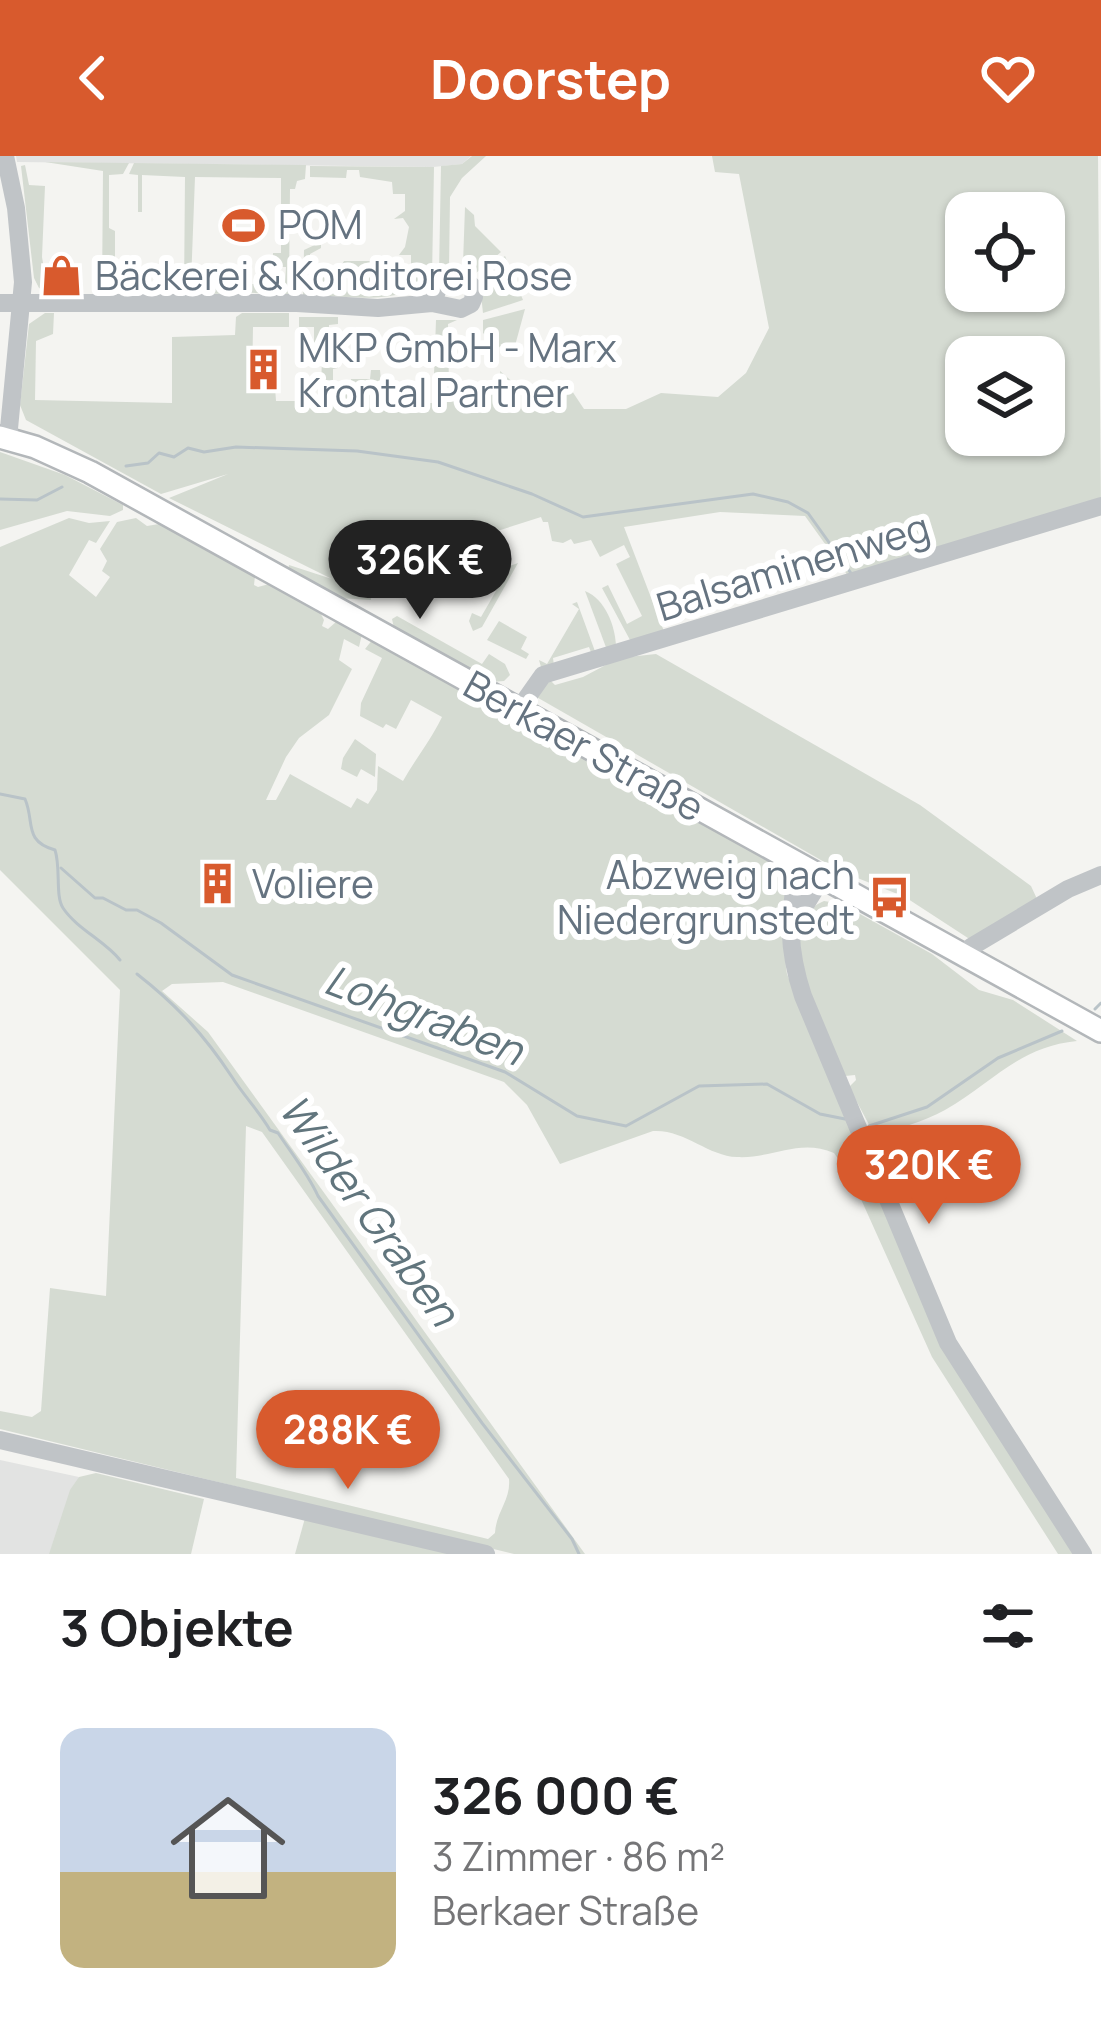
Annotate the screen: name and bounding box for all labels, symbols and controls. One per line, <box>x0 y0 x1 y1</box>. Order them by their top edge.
text: Doorstep <box>430 41 671 115</box>
icon: back <box>60 45 126 111</box>
icon: heart <box>975 45 1041 111</box>
map controls <box>945 192 1065 456</box>
button: locate <box>945 192 1065 312</box>
place label: POM <box>278 197 363 251</box>
sports icon: POM <box>221 202 267 248</box>
place label: Bäckerei & Konditorei Rose <box>95 248 572 302</box>
shop icon: Bäckerei & Konditorei Rose <box>38 253 84 299</box>
place label: MKP GmbH - Marx Krontal Partner <box>298 320 617 419</box>
button: layers <box>945 336 1065 456</box>
building icon: MKP GmbH - Marx Krontal Partner <box>241 347 287 393</box>
street label: Balsaminenweg <box>650 499 936 633</box>
pin: 326K € <box>322 520 518 622</box>
text: 326K € <box>355 532 485 586</box>
street label: Berkaer Straße <box>455 657 714 834</box>
place label: Abzweig nach Niedergrunstedt <box>557 847 855 946</box>
place label: Voliere <box>252 856 374 910</box>
building icon: Voliere <box>195 861 241 907</box>
bus stop icon: Abzweig nach Niedergrunstedt <box>866 874 912 920</box>
water label: Lohgraben <box>317 950 534 1079</box>
water label: Wilder Graben <box>266 1082 474 1338</box>
pin: 320K € <box>831 1125 1027 1227</box>
text: 320K € <box>864 1137 994 1191</box>
pin: 288K € <box>250 1390 446 1492</box>
text: 288K € <box>283 1402 413 1456</box>
text: 3 Objekte <box>60 1592 294 1661</box>
icon: filters <box>975 1593 1041 1659</box>
text: 326 000 € <box>432 1760 680 1829</box>
icon: home <box>156 1776 300 1920</box>
text: 3 Zimmer · 86 m² <box>432 1829 725 1883</box>
text: Berkaer Straße <box>432 1883 699 1937</box>

